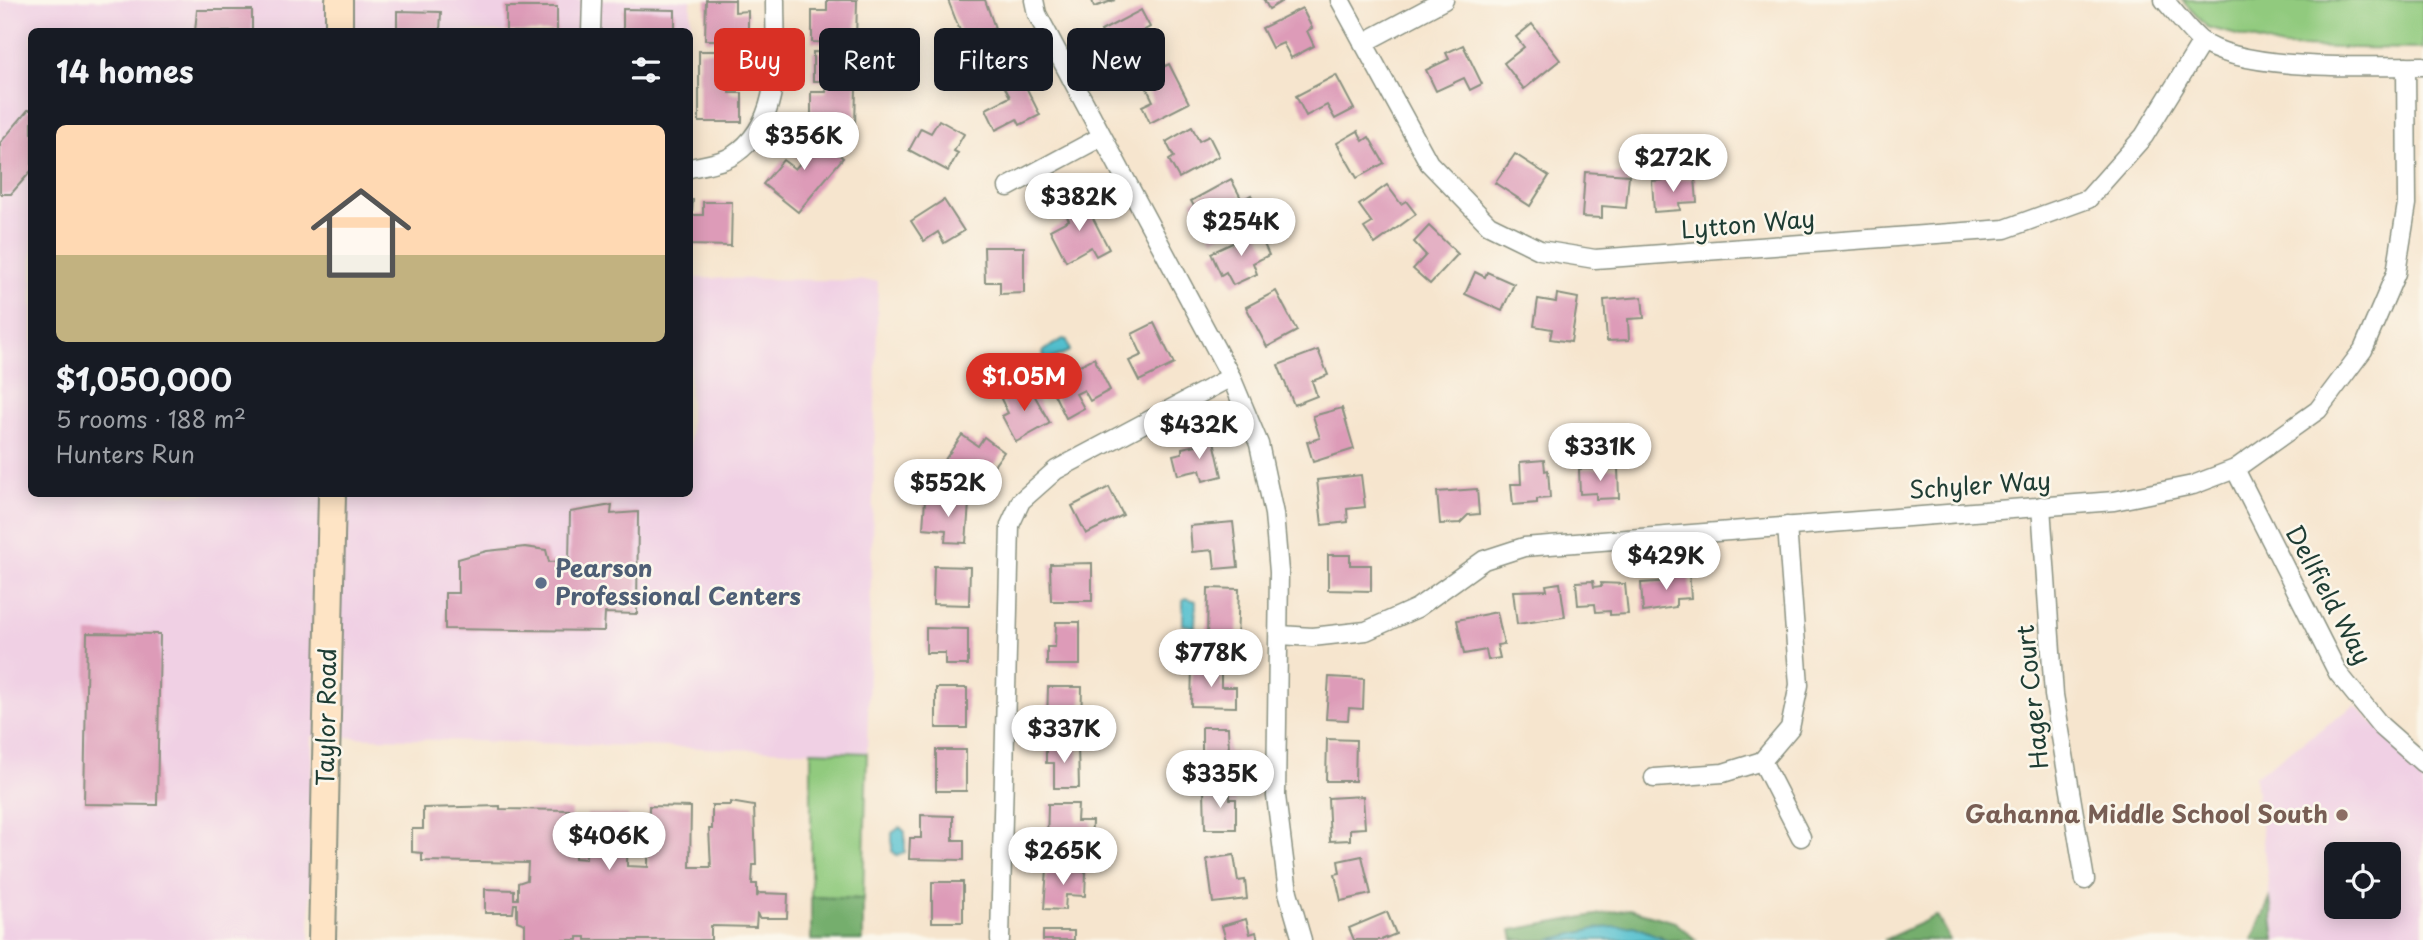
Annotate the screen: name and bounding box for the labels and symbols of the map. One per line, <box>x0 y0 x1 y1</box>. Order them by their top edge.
pin: $356K <box>755 113 853 172</box>
pin: $272K <box>1624 134 1722 194</box>
pin: $382K <box>1030 174 1128 233</box>
pin: $254K <box>1192 198 1290 258</box>
street label: Lytton Way <box>1679 199 1816 247</box>
pin: $1.05M <box>967 354 1081 413</box>
pin: $432K <box>1150 402 1248 461</box>
pin: $331K <box>1551 424 1649 483</box>
pin: $552K <box>899 460 997 519</box>
street label: Schyler Way <box>1908 461 2052 507</box>
street label: Dellfield Way <box>2278 518 2382 670</box>
pin: $429K <box>1617 532 1715 592</box>
place label: Pearson Professional Centers <box>555 549 801 613</box>
marker: Pearson Professional Centers <box>533 575 549 591</box>
street label: Hager Court <box>2006 623 2056 771</box>
pin: $778K <box>1162 630 1260 689</box>
street label: Taylor Road <box>306 647 344 786</box>
pin: $337K <box>1015 706 1113 765</box>
pin: $335K <box>1171 750 1269 810</box>
place label: Gahanna Middle School South <box>1965 795 2328 831</box>
marker: Gahanna Middle School South <box>2334 807 2350 823</box>
pin: $406K <box>560 812 658 872</box>
pin: $265K <box>1014 828 1112 887</box>

